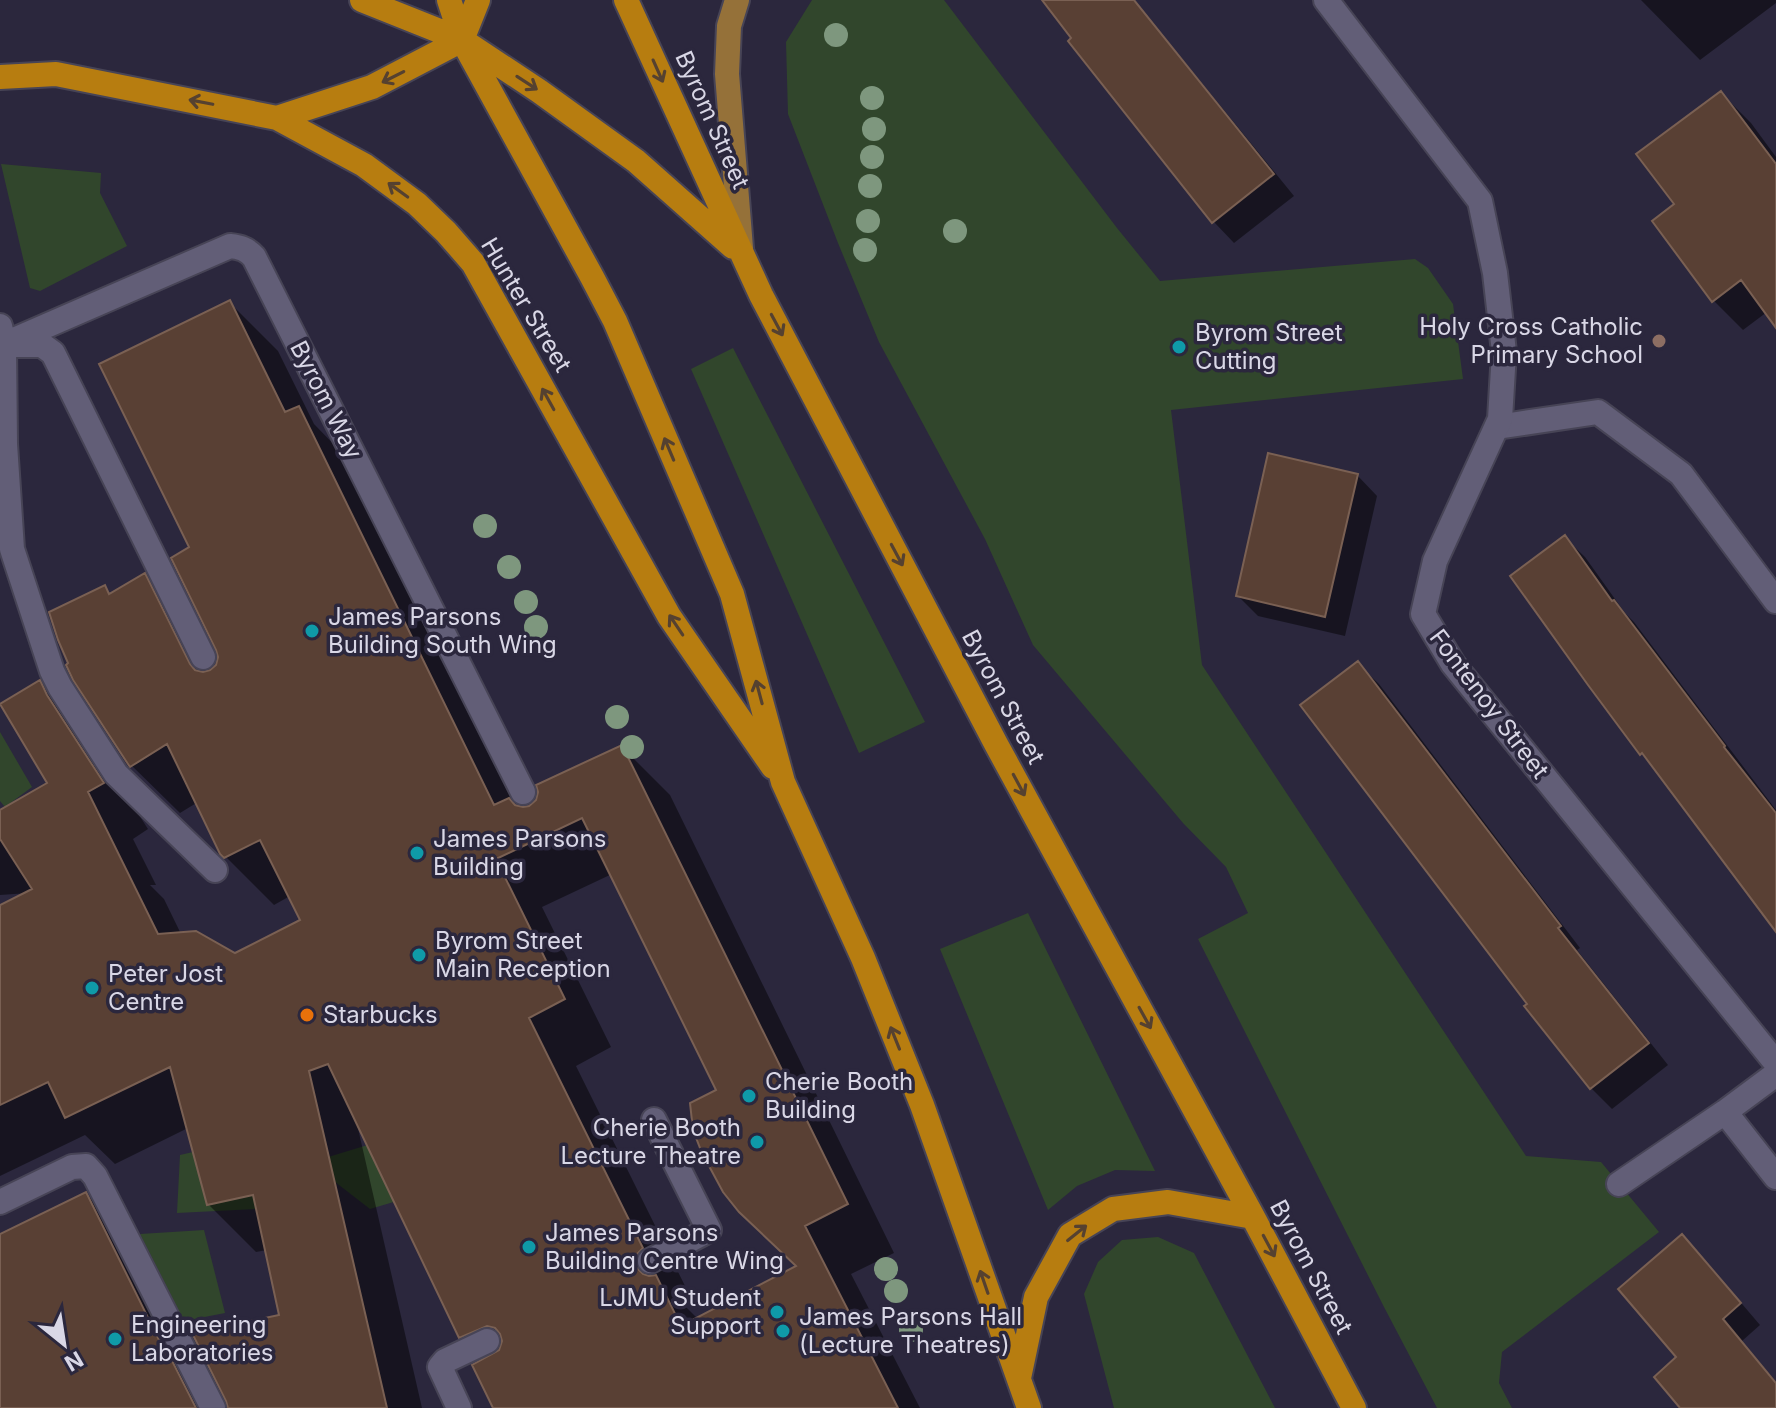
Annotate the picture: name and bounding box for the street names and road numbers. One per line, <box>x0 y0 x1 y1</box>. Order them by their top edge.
street label: Byrom Street <box>669 46 756 193</box>
street label: Hunter Street <box>475 232 578 377</box>
street label: Byrom Way <box>284 336 369 464</box>
street label: Fontenoy Street <box>1424 623 1555 784</box>
street label: Byrom Street <box>956 625 1051 769</box>
street label: Byrom Street <box>1264 1195 1359 1339</box>

